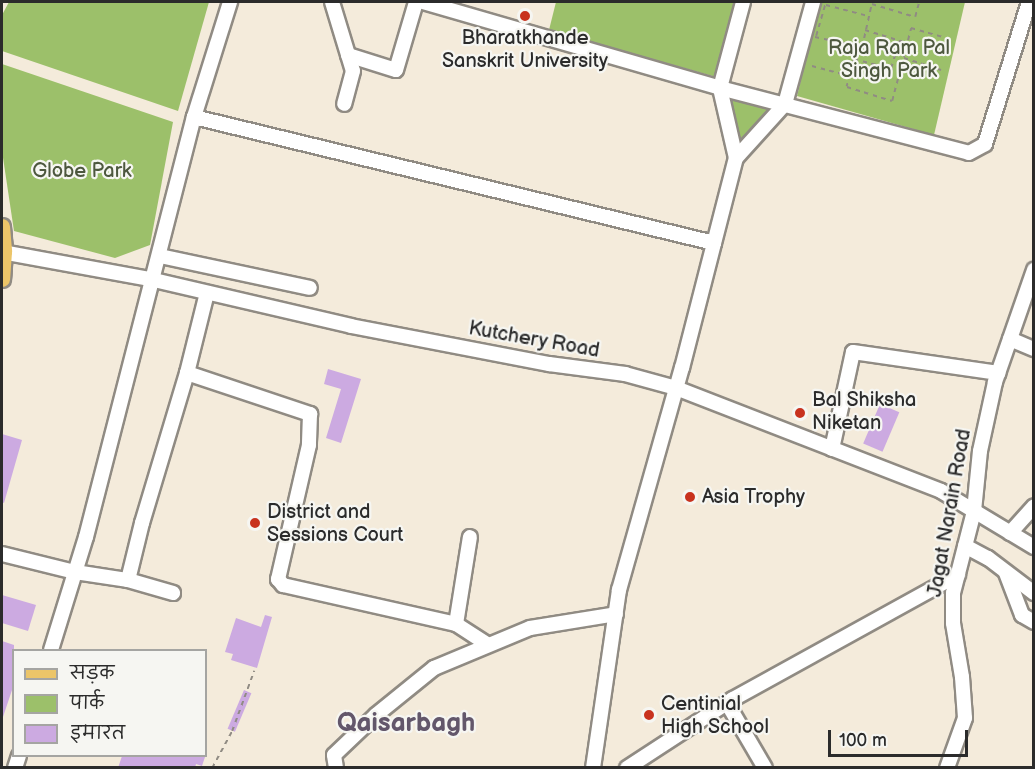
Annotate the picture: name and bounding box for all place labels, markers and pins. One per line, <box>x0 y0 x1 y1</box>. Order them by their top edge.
marker: Bharatkhande Sanskrit University <box>518 9 532 23</box>
place label: Bharatkhande Sanskrit University <box>442 26 608 73</box>
place label: Bal Shiksha Niketan <box>812 389 917 436</box>
marker: Bal Shiksha Niketan <box>793 406 807 420</box>
place label: Asia Trophy <box>702 485 806 509</box>
marker: Asia Trophy <box>683 490 697 504</box>
place label: District and Sessions Court <box>267 500 403 547</box>
marker: District and Sessions Court <box>248 516 262 530</box>
place label: Centinial High School <box>661 692 769 739</box>
marker: Centinial High School <box>642 708 656 722</box>

